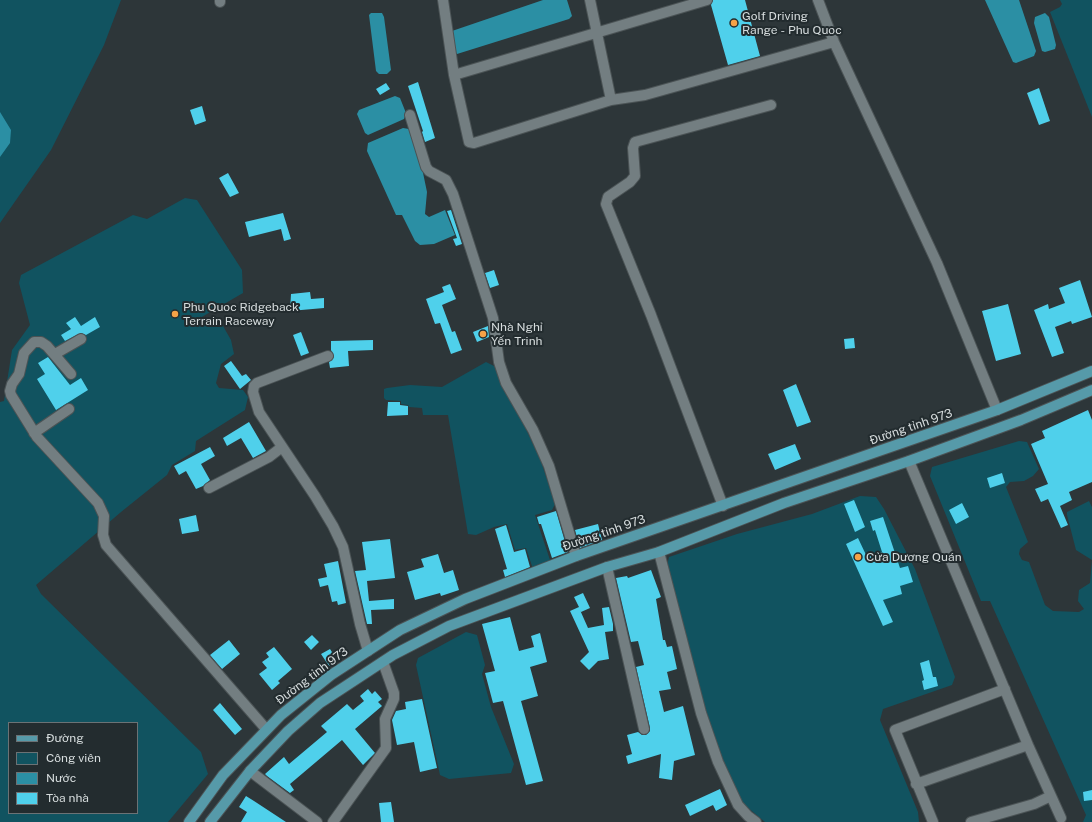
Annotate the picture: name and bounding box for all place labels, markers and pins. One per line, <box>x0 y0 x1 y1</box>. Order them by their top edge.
place label: Golf Driving Range - Phu Quoc <box>742 9 842 37</box>
marker: Golf Driving Range - Phu Quoc <box>729 18 739 28</box>
place label: Phu Quoc Ridgeback Terrain Raceway <box>183 300 299 328</box>
marker: Phu Quoc Ridgeback Terrain Raceway <box>170 309 180 319</box>
place label: Nhà Nghỉ Yến Trinh <box>491 320 543 348</box>
marker: Nhà Nghỉ Yến Trinh <box>478 329 488 339</box>
place label: Cửa Dương Quán <box>866 550 962 564</box>
marker: Cửa Dương Quán <box>853 552 863 562</box>

